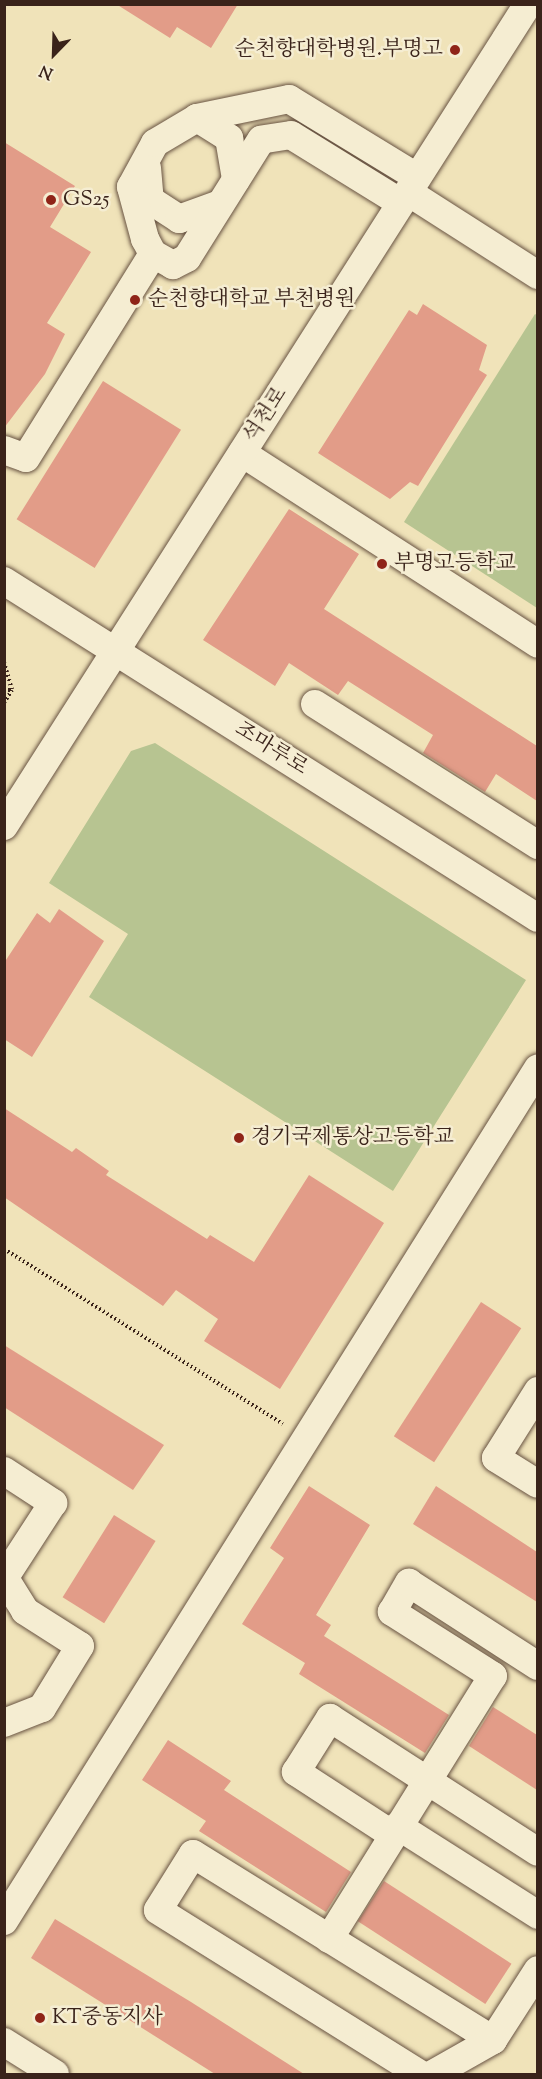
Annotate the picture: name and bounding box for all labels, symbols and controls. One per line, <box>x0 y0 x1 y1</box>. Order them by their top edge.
north arrow <box>24 24 84 84</box>
place label: 순천향대학병원.부명고 <box>235 37 443 63</box>
marker: 순천향대학병원.부명고 <box>448 43 462 57</box>
text: N <box>36 58 57 84</box>
place label: GS25 <box>63 187 109 213</box>
marker: GS25 <box>44 193 58 207</box>
place label: 순천향대학교 부천병원 <box>148 287 355 313</box>
marker: 순천향대학교 부천병원 <box>126 291 144 309</box>
street label: 석천로 <box>239 383 293 447</box>
place label: 부명고등학교 <box>394 551 516 577</box>
marker: 부명고등학교 <box>375 557 389 571</box>
street label: 조마루로 <box>230 717 312 781</box>
place label: 경기국제통상고등학교 <box>251 1125 454 1151</box>
marker: 경기국제통상고등학교 <box>232 1131 246 1145</box>
place label: KT중동지사 <box>52 2005 163 2031</box>
marker: KT중동지사 <box>33 2011 47 2025</box>

